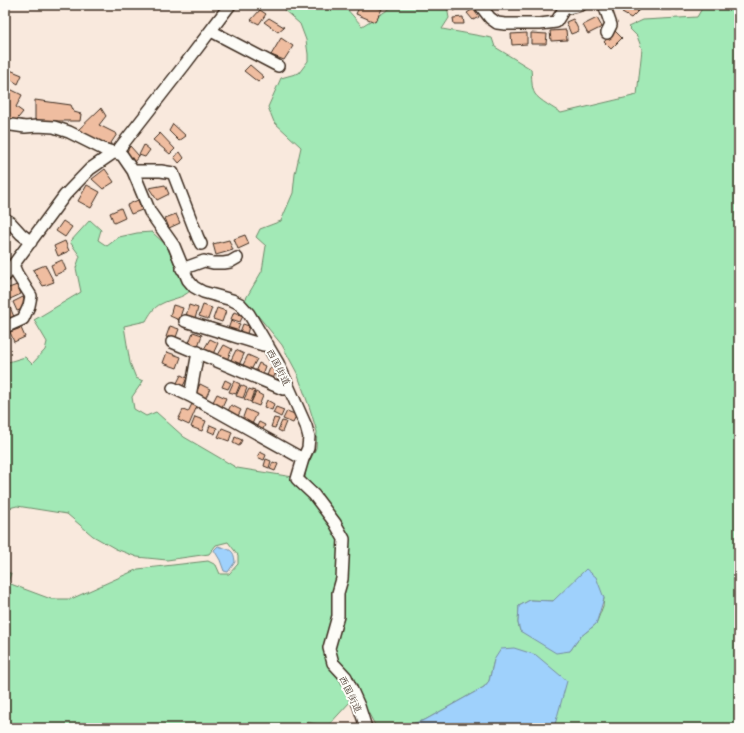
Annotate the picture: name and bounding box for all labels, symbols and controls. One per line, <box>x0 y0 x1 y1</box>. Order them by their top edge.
street label: 西国街道 <box>264 347 293 388</box>
street label: 西国街道 <box>336 674 364 715</box>

